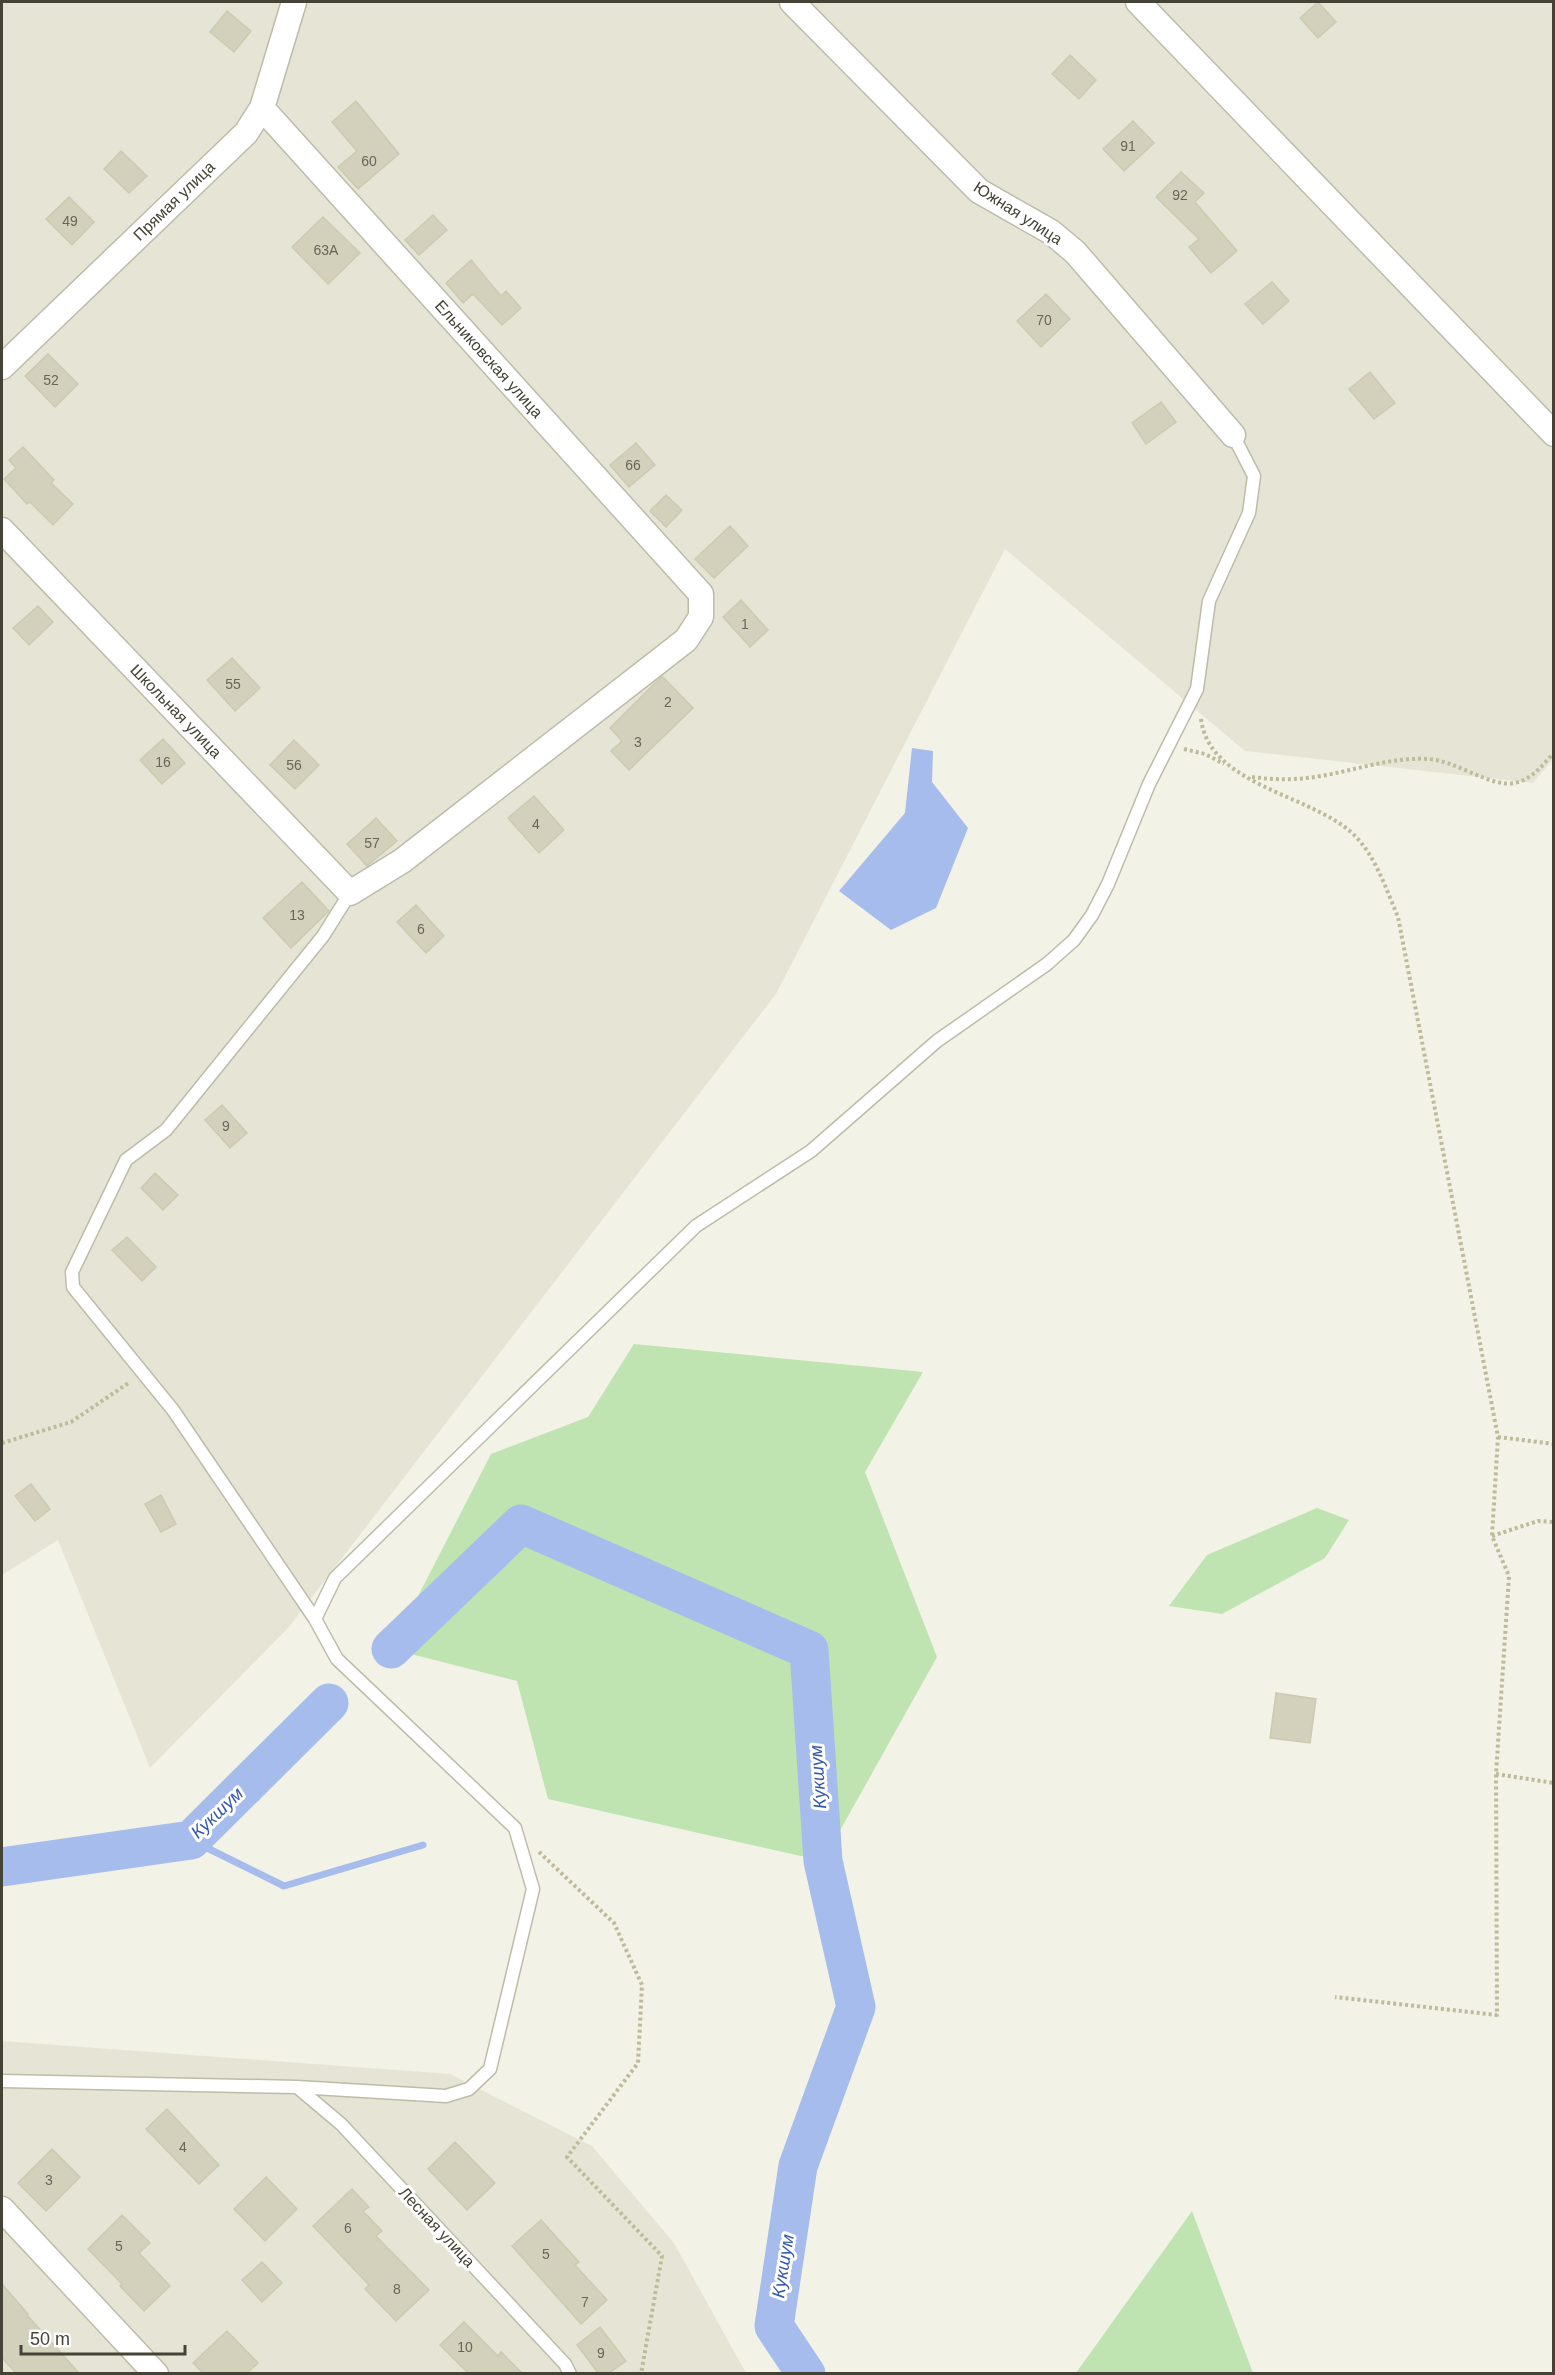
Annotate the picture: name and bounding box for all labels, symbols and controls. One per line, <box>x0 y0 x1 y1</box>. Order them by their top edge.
house number: 91 <box>1120 138 1136 154</box>
house number: 60 <box>361 153 377 169</box>
street label: Прямая улица <box>130 158 218 244</box>
street label: Южная улица <box>971 178 1065 248</box>
house number: 92 <box>1172 187 1188 203</box>
house number: 49 <box>62 213 78 229</box>
house number: 63А <box>314 242 339 258</box>
street label: Ельниковская улица <box>432 297 546 421</box>
house number: 70 <box>1036 312 1052 328</box>
house number: 52 <box>43 372 59 388</box>
house number: 66 <box>625 457 641 473</box>
house number: 1 <box>741 616 749 632</box>
street label: Школьная улица <box>127 661 225 761</box>
house number: 55 <box>225 676 241 692</box>
house number: 2 <box>664 694 672 710</box>
house number: 3 <box>634 734 642 750</box>
house number: 16 <box>155 754 171 770</box>
house number: 56 <box>286 757 302 773</box>
house number: 4 <box>532 816 540 832</box>
house number: 57 <box>364 835 380 851</box>
house number: 13 <box>289 907 305 923</box>
house number: 6 <box>417 921 425 937</box>
house number: 9 <box>222 1118 230 1134</box>
water label: Кукшум <box>806 1744 830 1810</box>
water label: Кукшум <box>187 1784 247 1842</box>
house number: 4 <box>179 2139 187 2155</box>
house number: 3 <box>45 2172 53 2188</box>
street label: Лесная улица <box>396 2184 478 2270</box>
house number: 6 <box>344 2220 352 2236</box>
water label: Кукшум <box>768 2233 798 2299</box>
house number: 5 <box>115 2238 123 2254</box>
house number: 5 <box>542 2246 550 2262</box>
house number: 8 <box>393 2281 401 2297</box>
house number: 7 <box>581 2294 589 2310</box>
scale bar <box>21 2318 184 2356</box>
text: 50 m <box>30 2329 70 2349</box>
house number: 10 <box>457 2339 473 2355</box>
house number: 9 <box>597 2345 605 2361</box>

